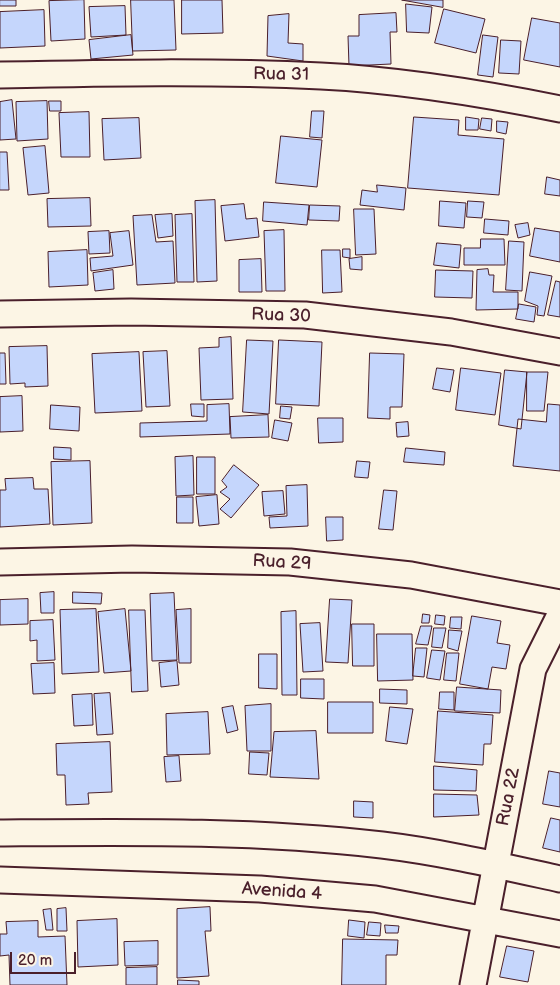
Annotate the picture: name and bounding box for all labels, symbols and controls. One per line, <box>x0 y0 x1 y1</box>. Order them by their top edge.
street label: Rua 31 <box>253 64 309 86</box>
street label: Rua 30 <box>251 304 311 328</box>
street label: Rua 29 <box>252 551 312 575</box>
street label: Rua 22 <box>493 766 525 828</box>
street label: Avenida 4 <box>241 878 323 906</box>
scale bar <box>12 942 79 974</box>
text: 20 m <box>18 951 52 970</box>

